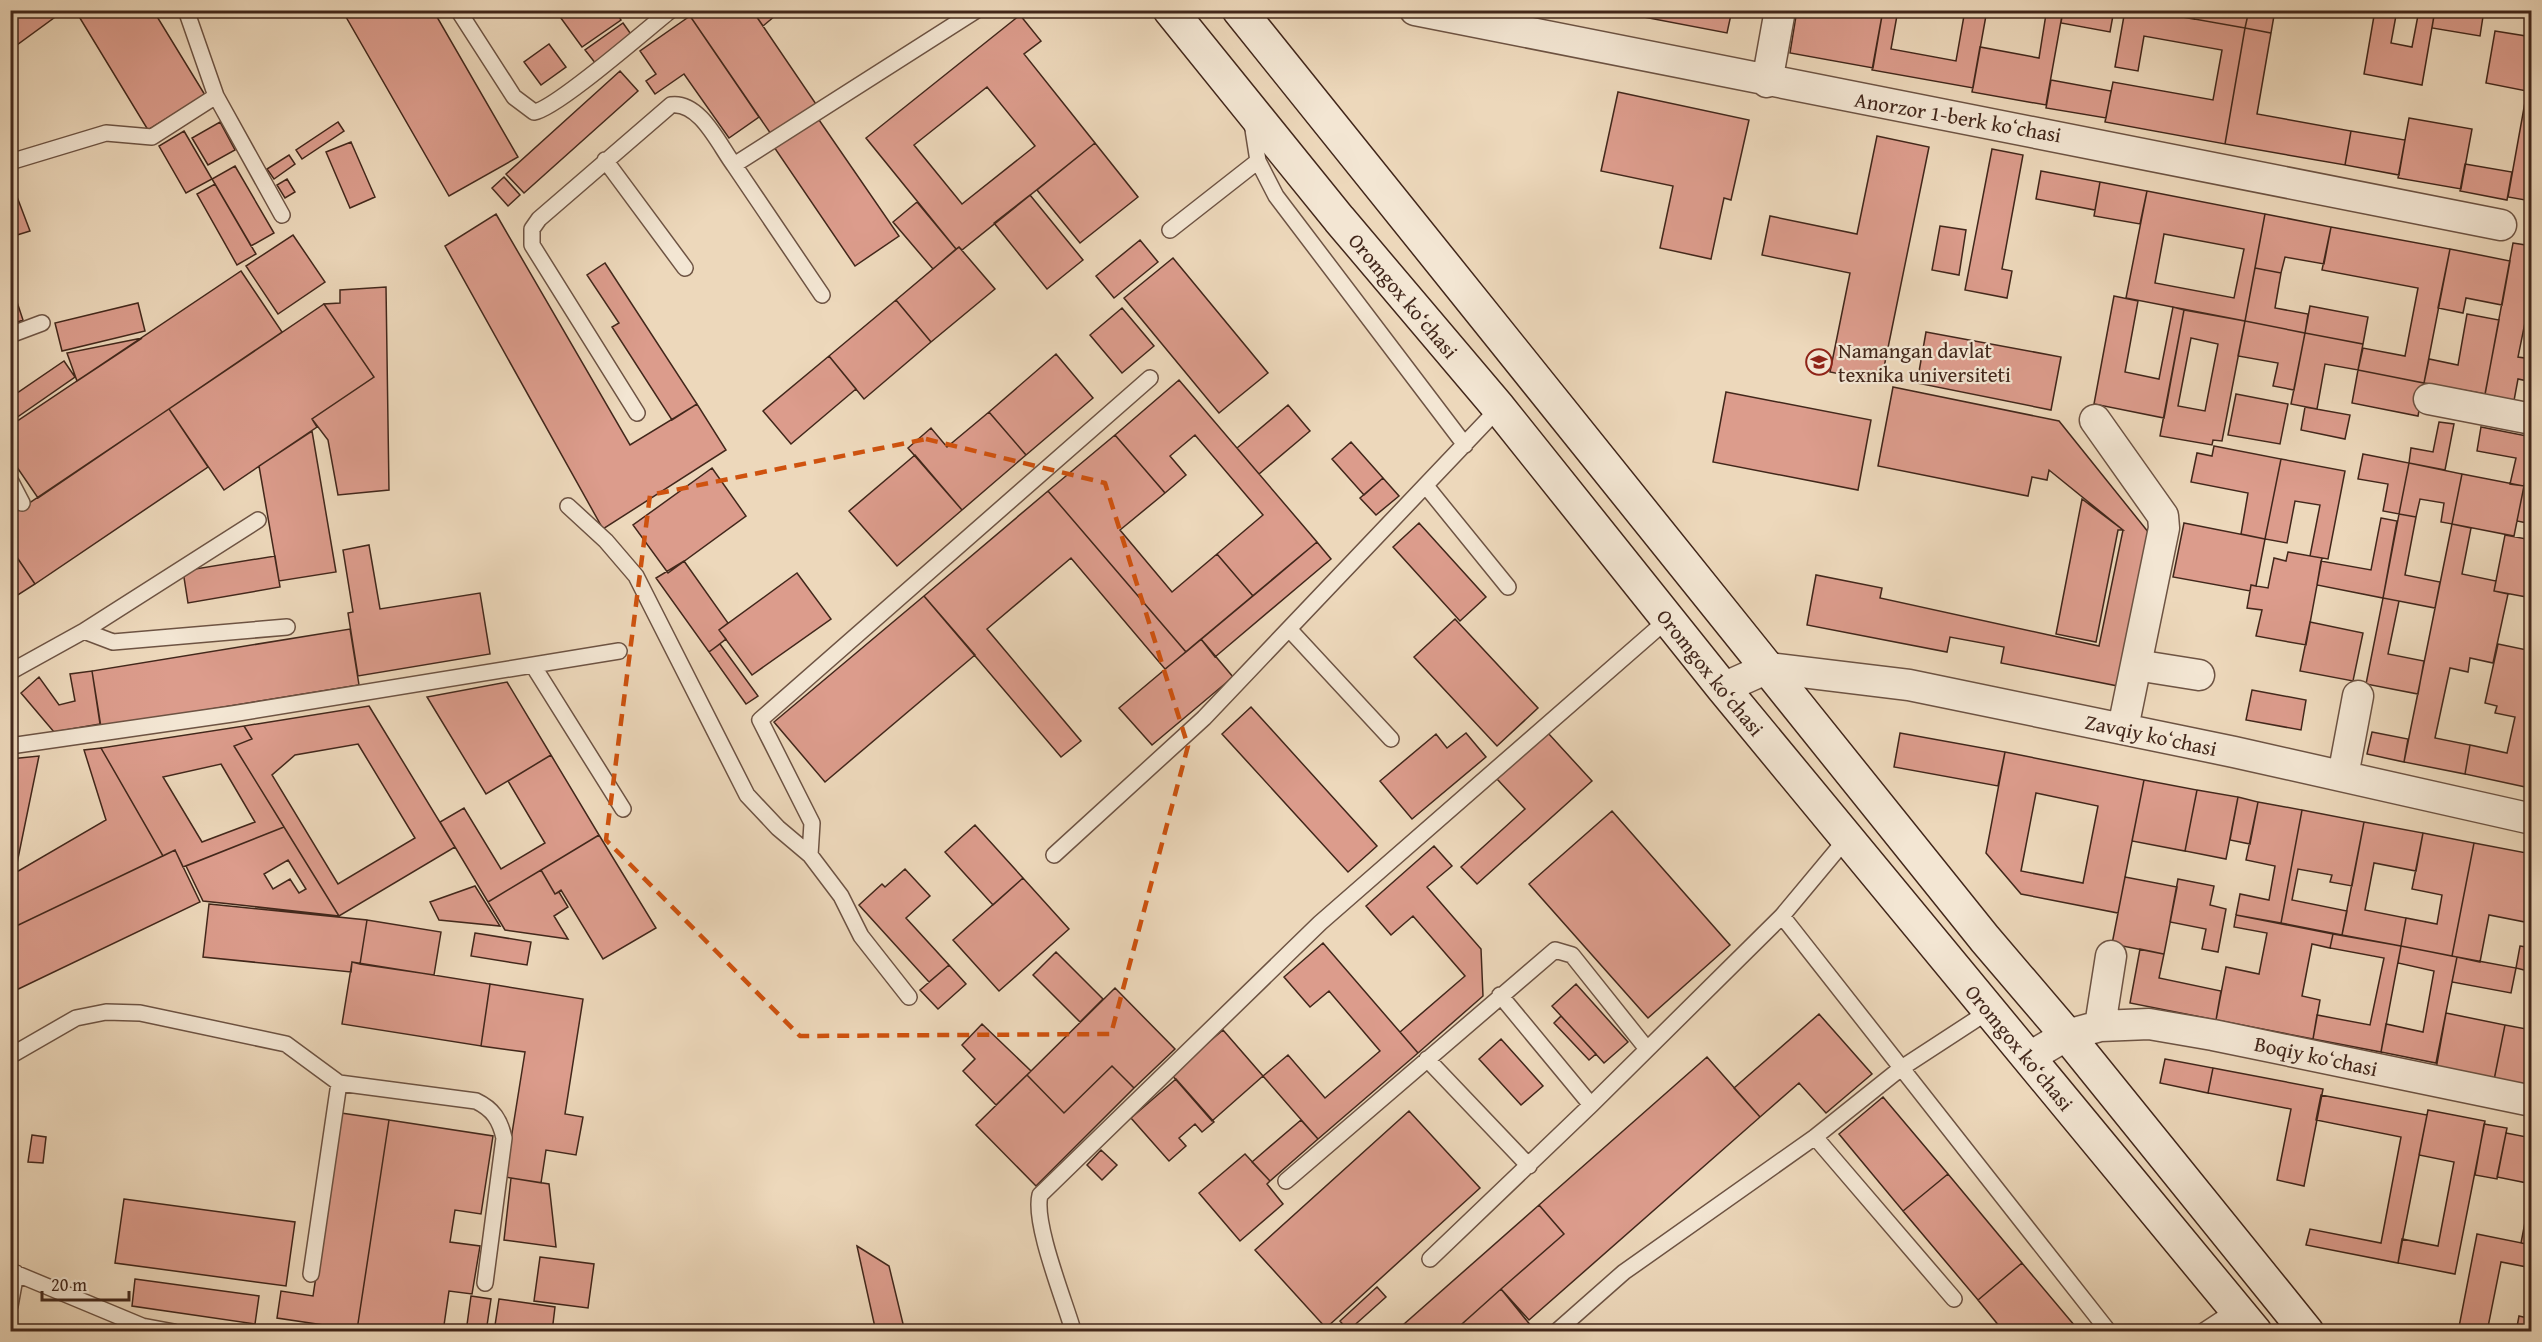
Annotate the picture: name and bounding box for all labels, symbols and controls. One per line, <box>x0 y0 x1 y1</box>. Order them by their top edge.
street label: Anorzor 1-berk koʻchasi <box>1852 84 2064 150</box>
street label: Oromgox ko‘chasi <box>1342 226 1466 365</box>
place label: Namangan davlat texnika universiteti <box>1838 335 2011 390</box>
school or university icon: Namangan davlat texnika universiteti <box>1804 347 1834 377</box>
street label: Oromgox ko‘chasi <box>1650 602 1772 743</box>
street label: Zavqiy koʻchasi <box>2082 706 2220 764</box>
street label: Oromgox ko‘chasi <box>1958 977 2081 1117</box>
street label: Boqiy koʻchasi <box>2252 1028 2381 1084</box>
scale bar <box>42 1264 129 1302</box>
text: 20 m <box>51 1271 87 1298</box>

